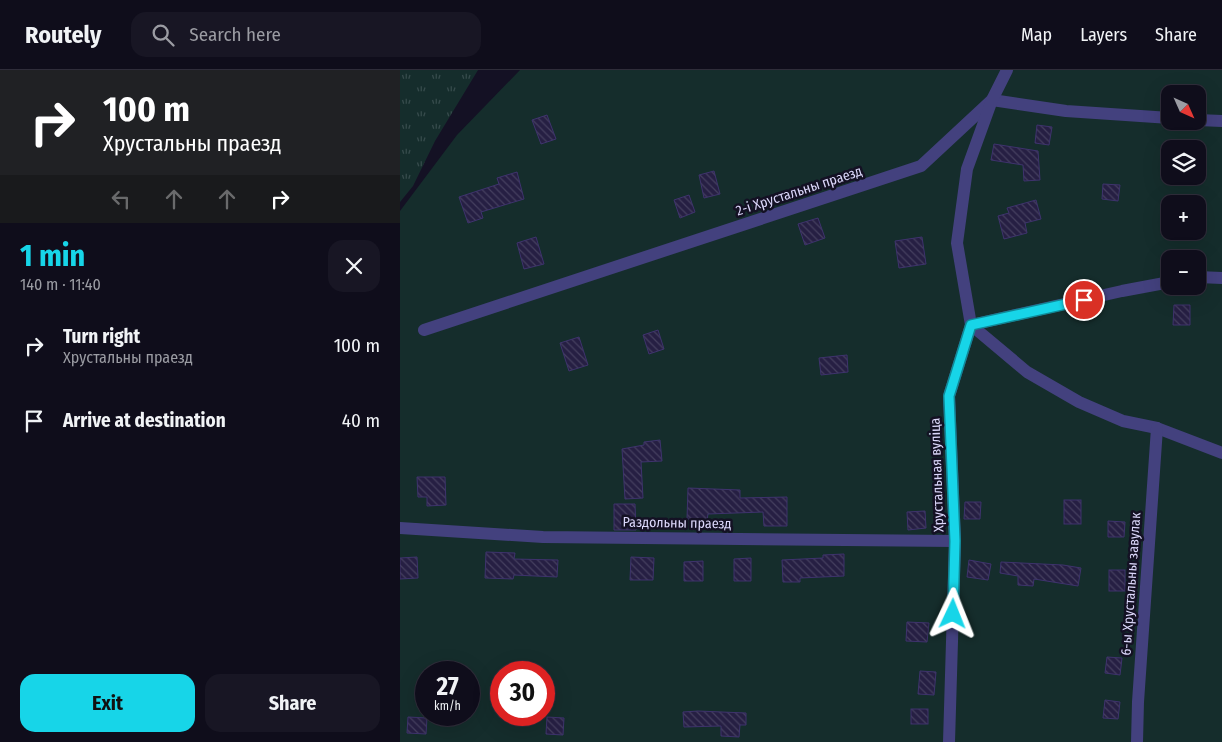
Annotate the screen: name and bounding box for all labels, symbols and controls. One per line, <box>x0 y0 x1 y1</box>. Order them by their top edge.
search box <box>131 12 481 57</box>
text: Routely <box>25 21 101 49</box>
icon: search <box>149 21 177 49</box>
text: Search here <box>189 23 281 46</box>
text: Map <box>1021 24 1052 46</box>
text: Layers <box>1080 24 1127 46</box>
text: Share <box>1155 24 1197 46</box>
north arrow <box>1161 85 1206 130</box>
map controls <box>1161 85 1206 295</box>
text: 100 m <box>103 88 190 130</box>
icon: right <box>20 90 85 155</box>
text: Хрустальны праезд <box>103 130 281 157</box>
button: layers <box>1161 140 1206 185</box>
street label: 2-і Хрустальны праезд <box>734 163 864 219</box>
icon: left <box>107 185 135 213</box>
icon: ahead <box>160 185 188 213</box>
icon: ahead <box>213 185 241 213</box>
icon: right <box>266 185 294 213</box>
button: + <box>1161 195 1206 240</box>
text: 1 min <box>20 238 85 274</box>
button: close <box>328 240 380 292</box>
button: − <box>1161 250 1206 295</box>
text: 140 m · 11:40 <box>20 275 101 294</box>
pin <box>1063 279 1105 321</box>
icon: arrive <box>1070 286 1098 314</box>
text: Turn right <box>63 325 140 348</box>
icon: right <box>20 332 48 360</box>
text: 100 m <box>334 334 380 357</box>
text: Хрустальны праезд <box>63 348 193 367</box>
icon: arrive <box>20 407 48 435</box>
text: Arrive at destination <box>63 409 226 432</box>
text: 40 m <box>342 409 380 432</box>
street label: Хрустальная вуліца <box>927 417 947 533</box>
street label: 6-ы Хрустальны завулак <box>1118 511 1145 656</box>
street label: Раздольны праезд <box>622 514 732 532</box>
position arrow <box>926 587 978 639</box>
speed limit sign: 30 <box>490 661 555 726</box>
text: 27 <box>436 672 459 702</box>
button: Exit <box>20 674 195 732</box>
button: Share <box>205 674 380 732</box>
text: km/h <box>434 699 461 713</box>

